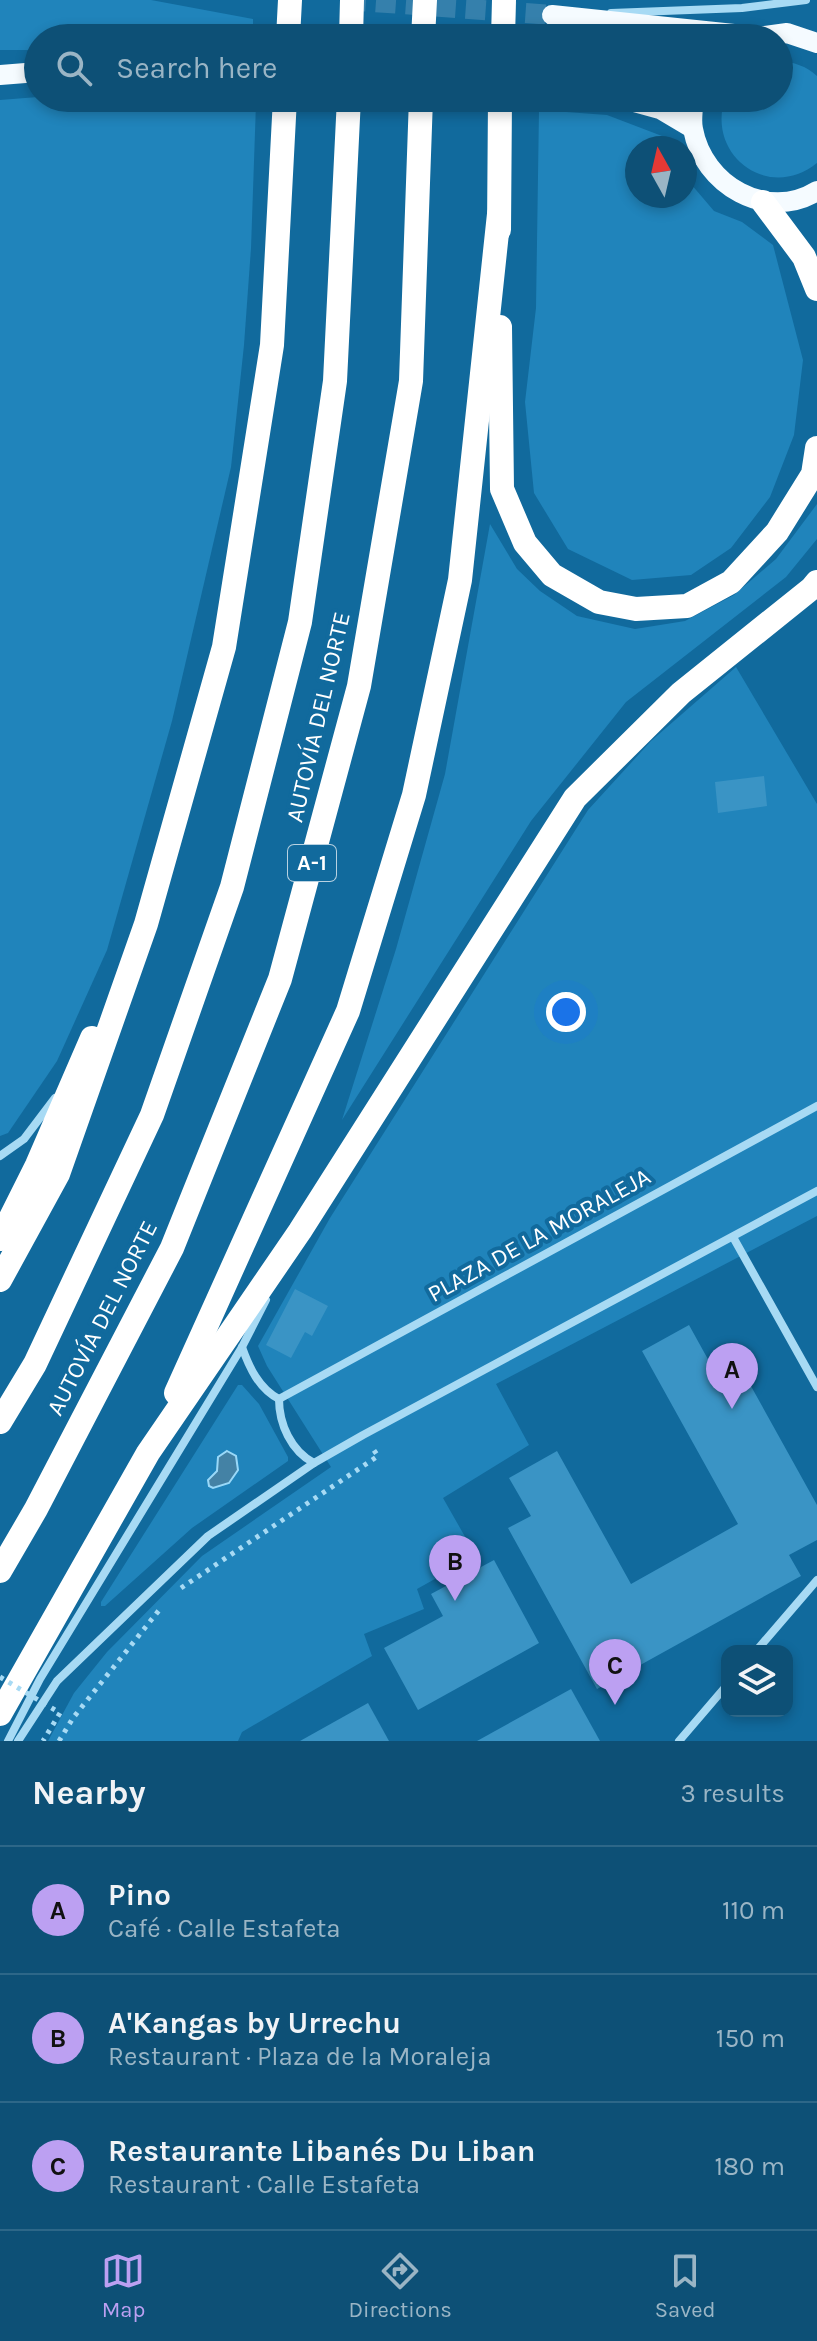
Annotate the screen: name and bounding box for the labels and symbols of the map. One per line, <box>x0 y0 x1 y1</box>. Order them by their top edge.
north arrow <box>625 136 697 208</box>
street label: AUTOVÍA DEL NORTE <box>279 609 356 825</box>
road number: A-1 <box>288 845 336 881</box>
your location <box>546 992 586 1032</box>
street label: PLAZA DE LA MORALEJA <box>423 1162 655 1308</box>
street label: AUTOVÍA DEL NORTE <box>40 1215 163 1420</box>
pin: A <box>706 1343 758 1409</box>
pin: B <box>429 1535 481 1601</box>
pin: C <box>589 1639 641 1705</box>

